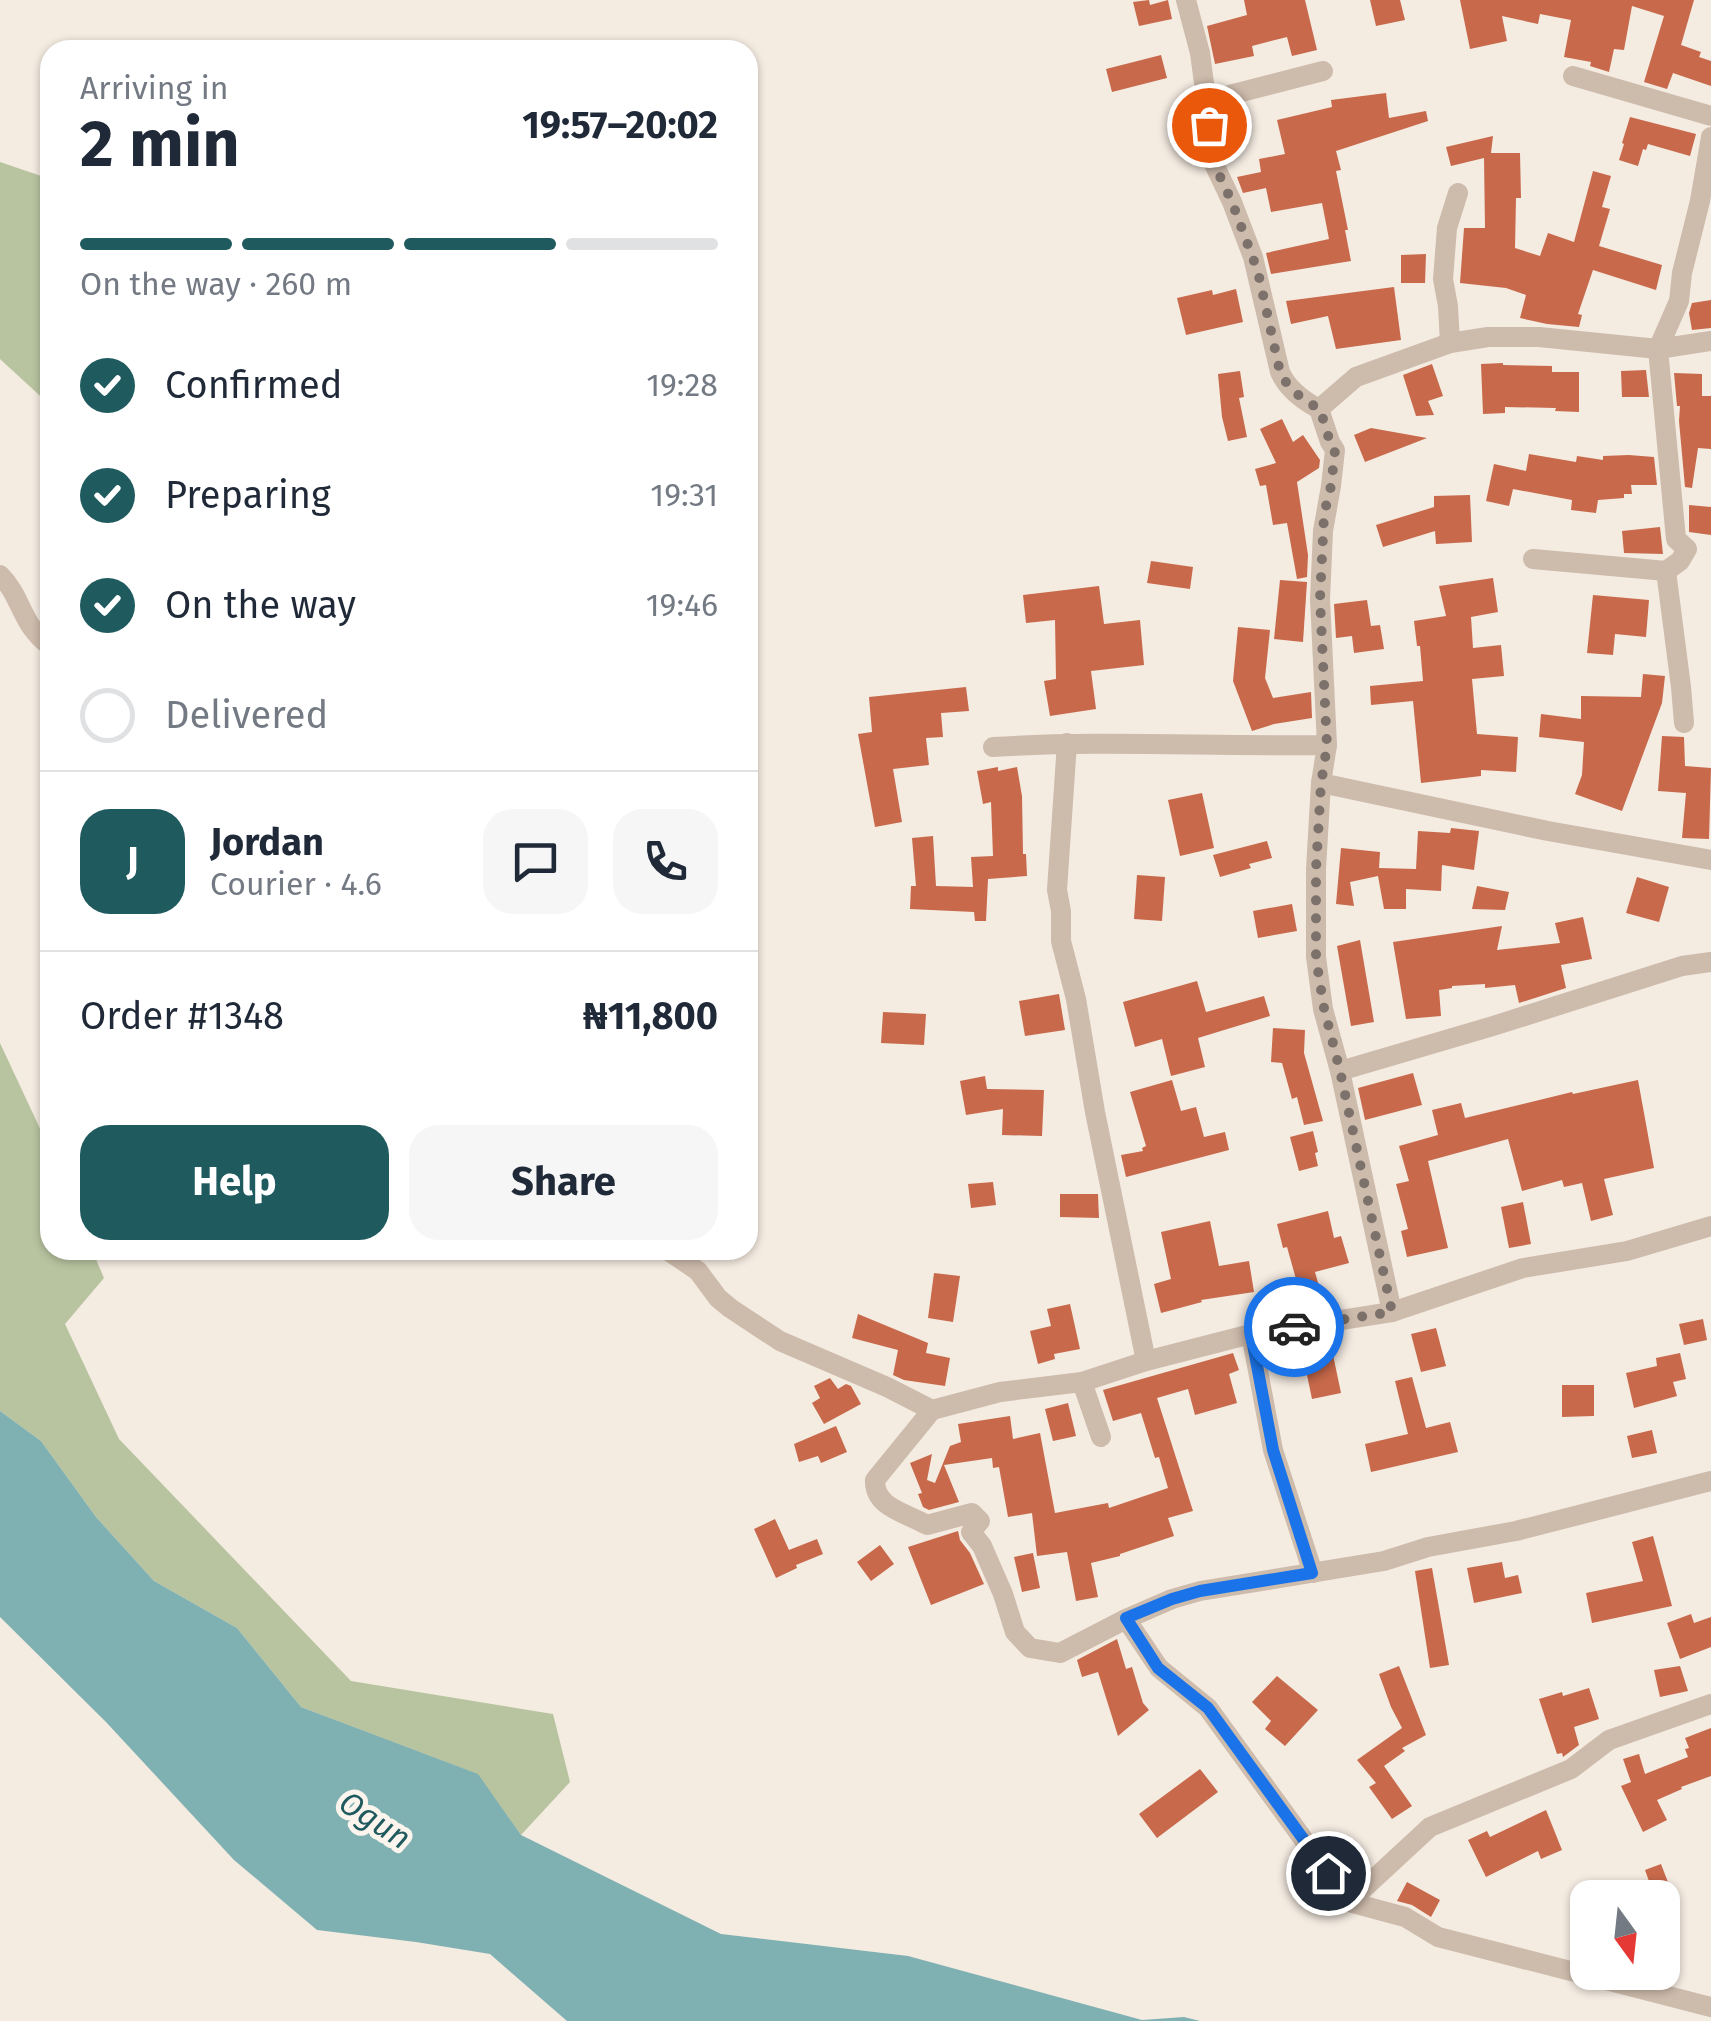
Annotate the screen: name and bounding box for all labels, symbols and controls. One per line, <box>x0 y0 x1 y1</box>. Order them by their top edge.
text: Arriving in <box>80 69 228 107</box>
pin <box>1167 83 1252 168</box>
icon: bag <box>1182 98 1237 153</box>
text: 19:57–20:02 <box>522 102 718 148</box>
text: 2 min <box>80 105 240 183</box>
text: On the way · 260 m <box>80 265 352 303</box>
icon: check <box>80 358 135 413</box>
text: Confirmed <box>165 362 343 408</box>
text: 19:28 <box>646 366 718 404</box>
icon: check <box>80 468 135 523</box>
text: Preparing <box>165 472 331 518</box>
text: 19:31 <box>650 476 718 514</box>
icon: check <box>80 578 135 633</box>
text: On the way <box>165 582 356 628</box>
text: 19:46 <box>646 586 718 624</box>
text: Delivered <box>165 692 328 738</box>
button: chat <box>483 809 588 914</box>
button: phone <box>613 809 718 914</box>
text: Jordan <box>210 819 324 865</box>
text: J <box>126 838 139 884</box>
text: Courier · 4.6 <box>210 865 382 903</box>
text: Order #1348 <box>80 993 284 1039</box>
text: ₦11,800 <box>583 993 718 1039</box>
button: Help <box>80 1125 389 1240</box>
button: Share <box>409 1125 718 1240</box>
courier <box>1244 1277 1344 1377</box>
icon: car <box>1267 1300 1322 1355</box>
water label: Ogun <box>332 1783 418 1857</box>
pin <box>1286 1831 1371 1916</box>
icon: home <box>1301 1846 1356 1901</box>
north arrow <box>1570 1880 1680 1990</box>
map controls <box>1570 1880 1680 1990</box>

